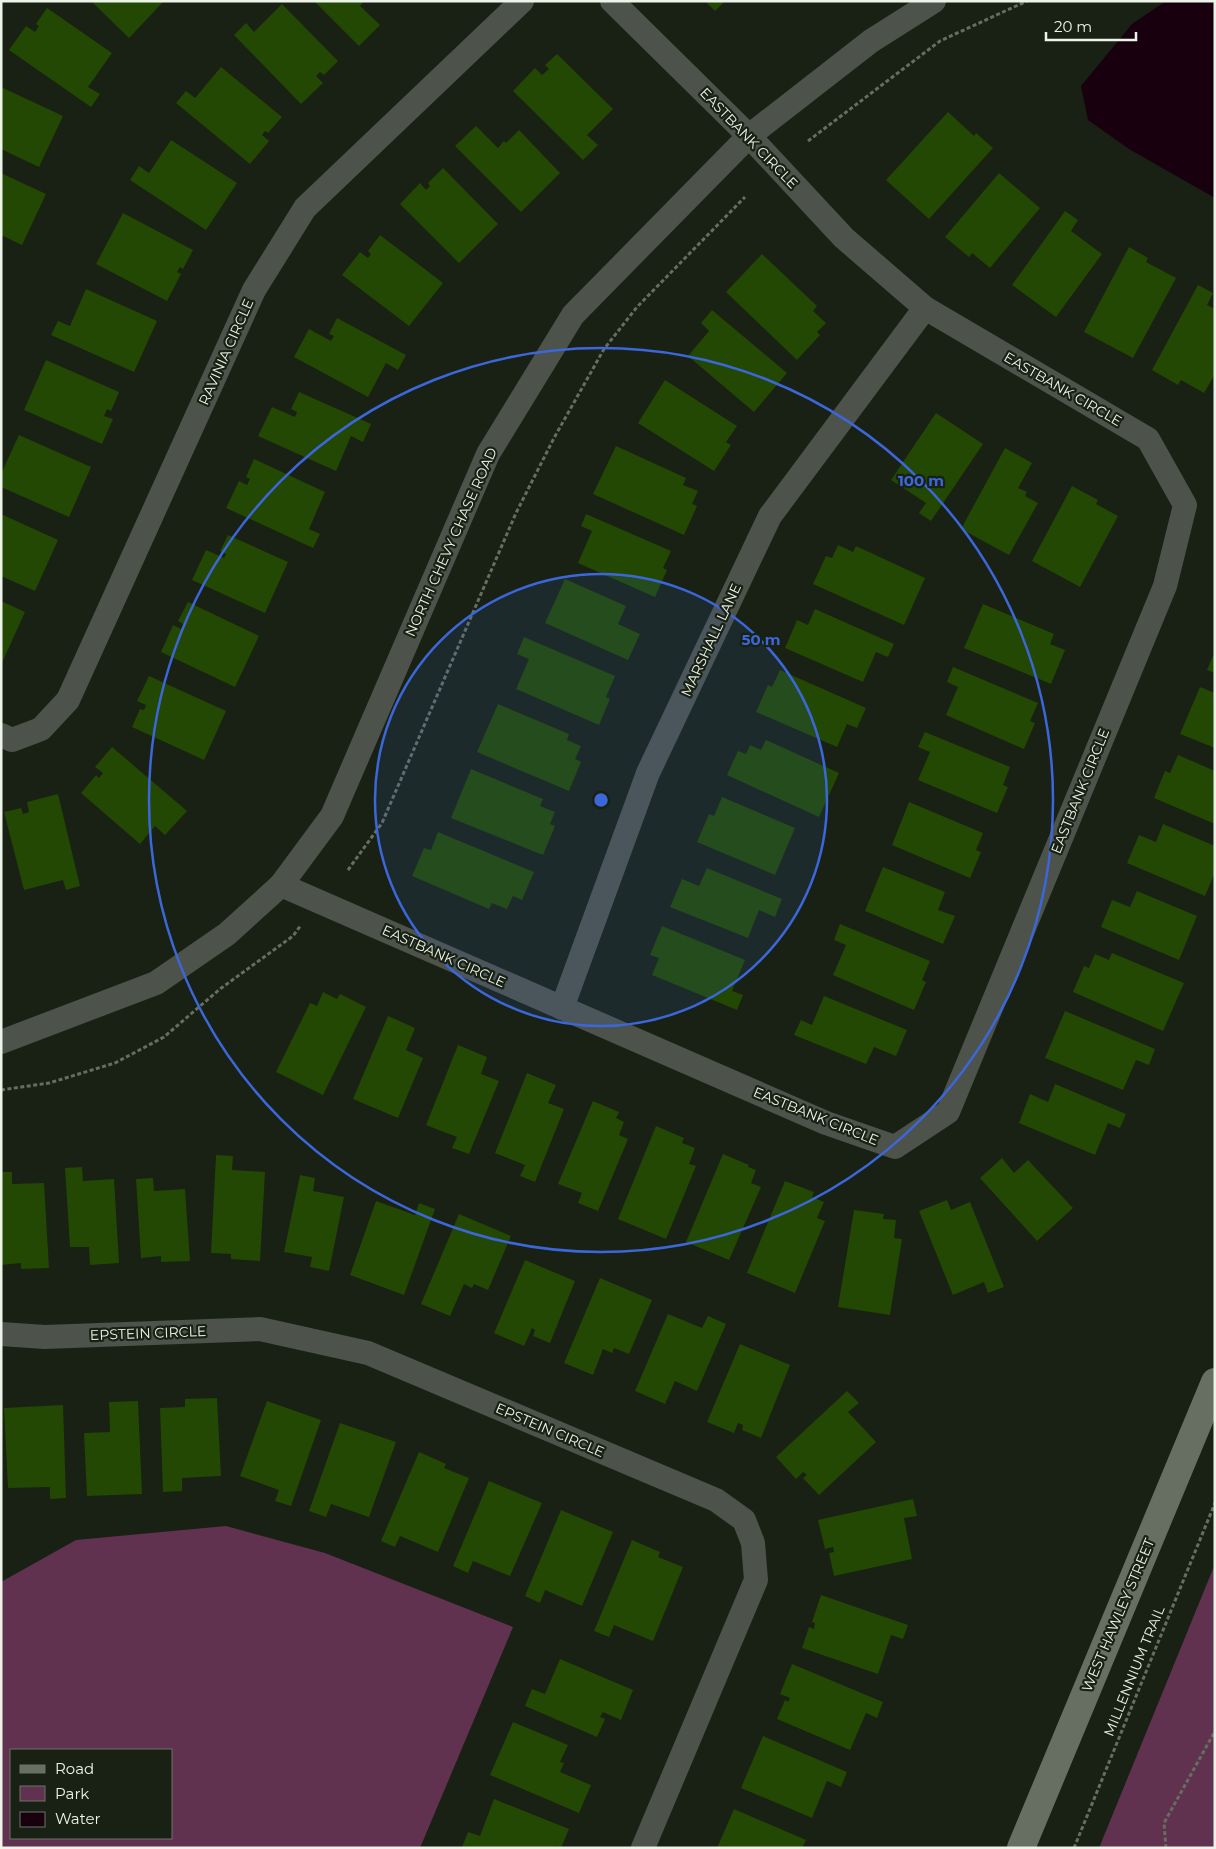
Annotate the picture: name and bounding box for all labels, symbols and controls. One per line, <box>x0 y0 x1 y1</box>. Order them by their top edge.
scale bar <box>1046 10 1136 42</box>
text: 20 m <box>1054 17 1092 36</box>
street label: EASTBANK CIRCLE <box>696 84 802 192</box>
street label: RAVINIA CIRCLE <box>194 296 258 408</box>
street label: EASTBANK CIRCLE <box>1001 348 1125 430</box>
street label: NORTH CHEVY CHASE ROAD <box>401 445 501 639</box>
text: 100 m <box>898 471 944 490</box>
street label: MARSHALL LANE <box>677 581 745 699</box>
text: 50 m <box>741 630 781 649</box>
street label: EASTBANK CIRCLE <box>1047 726 1113 856</box>
centre of rings <box>592 791 610 809</box>
street label: EASTBANK CIRCLE <box>379 921 509 991</box>
street label: EASTBANK CIRCLE <box>751 1083 881 1149</box>
street label: EPSTEIN CIRCLE <box>90 1322 206 1344</box>
street label: EPSTEIN CIRCLE <box>493 1399 607 1461</box>
street label: WEST HAWLEY STREET <box>1078 1536 1158 1694</box>
street label: MILLENNIUM TRAIL <box>1100 1602 1169 1739</box>
legend <box>10 1749 172 1839</box>
text: Road <box>55 1759 94 1778</box>
text: Park <box>55 1784 89 1803</box>
text: Water <box>55 1809 101 1828</box>

